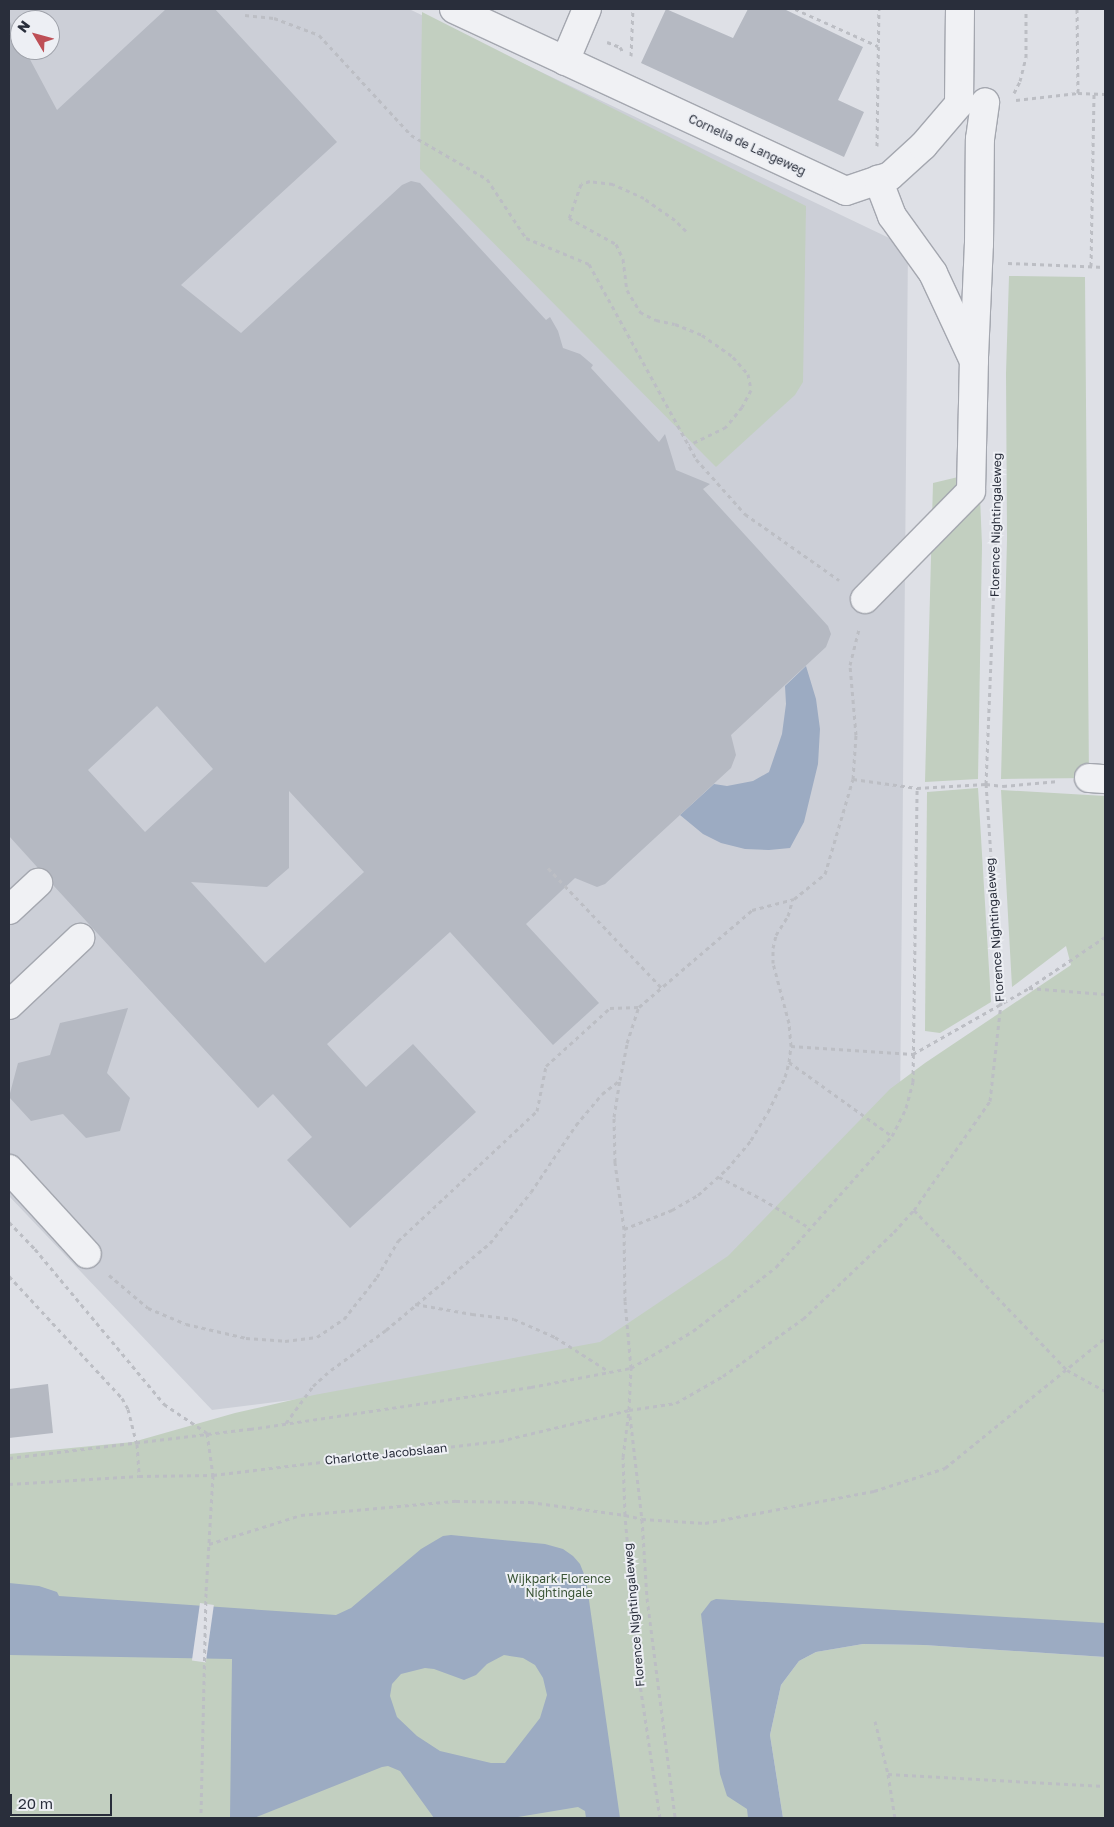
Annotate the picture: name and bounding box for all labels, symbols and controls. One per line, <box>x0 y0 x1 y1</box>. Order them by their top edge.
north arrow <box>10 10 60 60</box>
text: N <box>13 17 33 36</box>
street label: Cornelia de Langeweg <box>686 111 808 179</box>
street label: Florence Nightingaleweg <box>988 453 1004 597</box>
street label: Florence Nightingaleweg <box>983 857 1007 1003</box>
street label: Charlotte Jacobslaan <box>324 1440 448 1468</box>
street label: Florence Nightingaleweg <box>621 1542 647 1688</box>
park label: Wijkpark Florence Nightingale <box>507 1572 611 1600</box>
scale bar <box>12 1784 115 1816</box>
text: 20 m <box>18 1794 53 1812</box>

